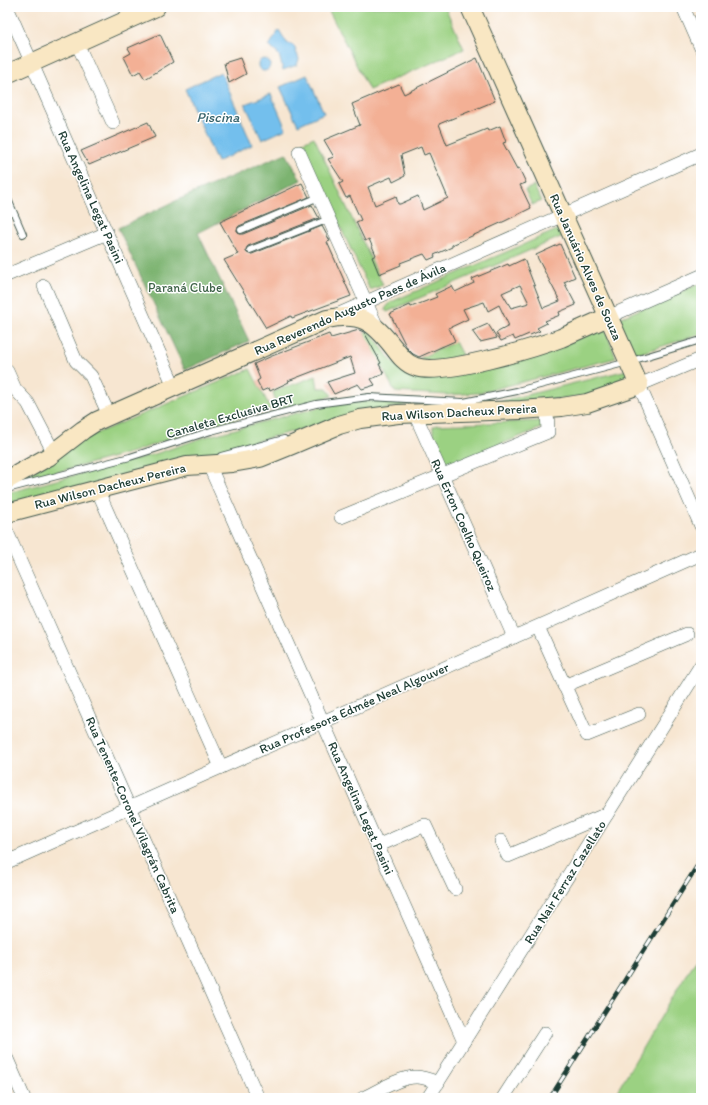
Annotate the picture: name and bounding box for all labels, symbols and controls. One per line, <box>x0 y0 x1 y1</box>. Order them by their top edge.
water label: Piscina <box>197 109 240 126</box>
street label: Rua Angelina Legat Pasini <box>55 128 127 266</box>
street label: Rua Januário Alves de Souza <box>547 191 625 343</box>
street label: Rua Reverendo Augusto Paes de Ávila <box>252 260 449 358</box>
park label: Paraná Clube <box>148 280 222 295</box>
street label: Canaleta Exclusiva BRT <box>164 390 296 441</box>
street label: Rua Wilson Dacheux Pereira <box>381 400 538 424</box>
street label: Rua Erton Coelho Queiroz <box>428 457 500 594</box>
street label: Rua Wilson Dacheux Pereira <box>33 460 188 512</box>
street label: Rua Professora Edmée Neal Algouver <box>257 659 451 757</box>
street label: Rua Tenente-Coronel Vilagrán Cabrita <box>83 714 183 916</box>
street label: Rua Angelina Legat Pasini <box>325 739 397 877</box>
street label: Rua Nair Ferraz Cazellato <box>521 817 609 946</box>

